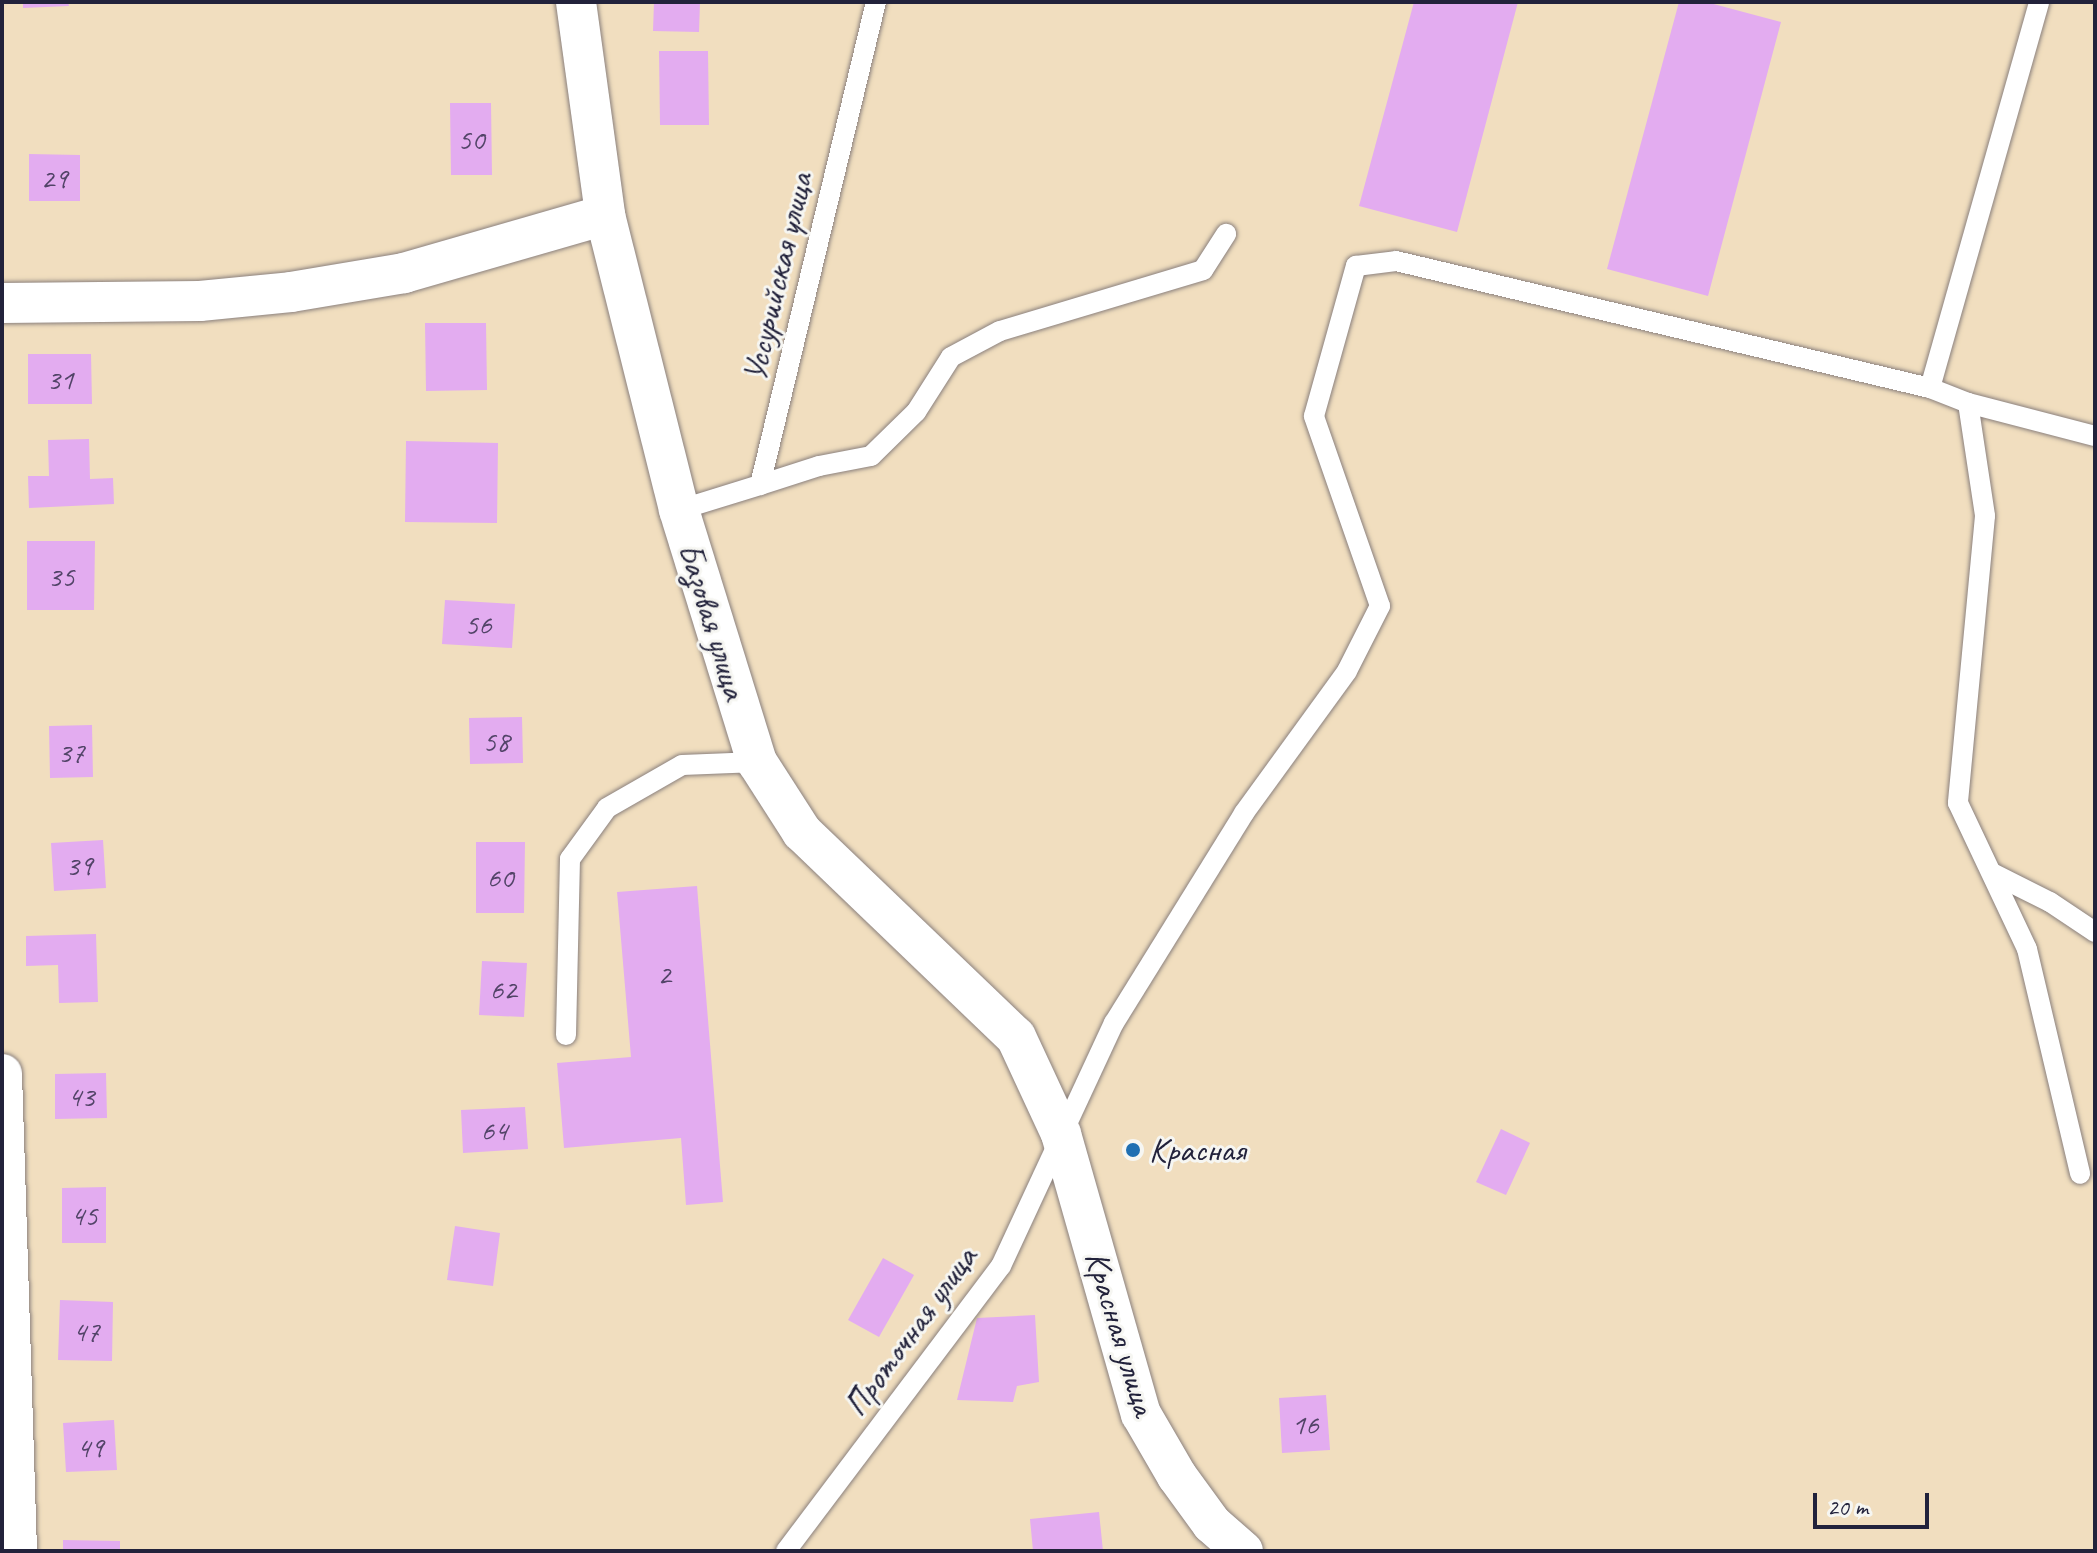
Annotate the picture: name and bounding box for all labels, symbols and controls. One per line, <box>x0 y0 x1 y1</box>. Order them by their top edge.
house number: 50 <box>458 121 484 157</box>
house number: 29 <box>41 160 67 196</box>
street label: Уссурийская улица <box>733 168 821 386</box>
house number: 31 <box>47 361 73 397</box>
street label: Базовая улица <box>670 537 756 705</box>
house number: 35 <box>48 558 74 594</box>
house number: 56 <box>465 606 491 642</box>
house number: 58 <box>483 723 509 759</box>
house number: 37 <box>58 734 84 770</box>
house number: 39 <box>66 847 92 883</box>
house number: 60 <box>487 859 513 895</box>
house number: 2 <box>657 956 671 992</box>
house number: 62 <box>490 971 516 1007</box>
house number: 43 <box>68 1078 94 1114</box>
house number: 64 <box>481 1112 507 1148</box>
place label: Красная <box>1149 1130 1245 1170</box>
marker: Красная <box>1124 1141 1142 1159</box>
house number: 45 <box>71 1197 97 1233</box>
street label: Проточная улица <box>834 1237 986 1425</box>
street label: Красная улица <box>1077 1246 1165 1420</box>
house number: 47 <box>73 1313 99 1349</box>
house number: 16 <box>1292 1406 1318 1442</box>
house number: 49 <box>77 1429 103 1465</box>
scale bar <box>1817 1477 1933 1527</box>
text: 20 m <box>1827 1492 1868 1522</box>

